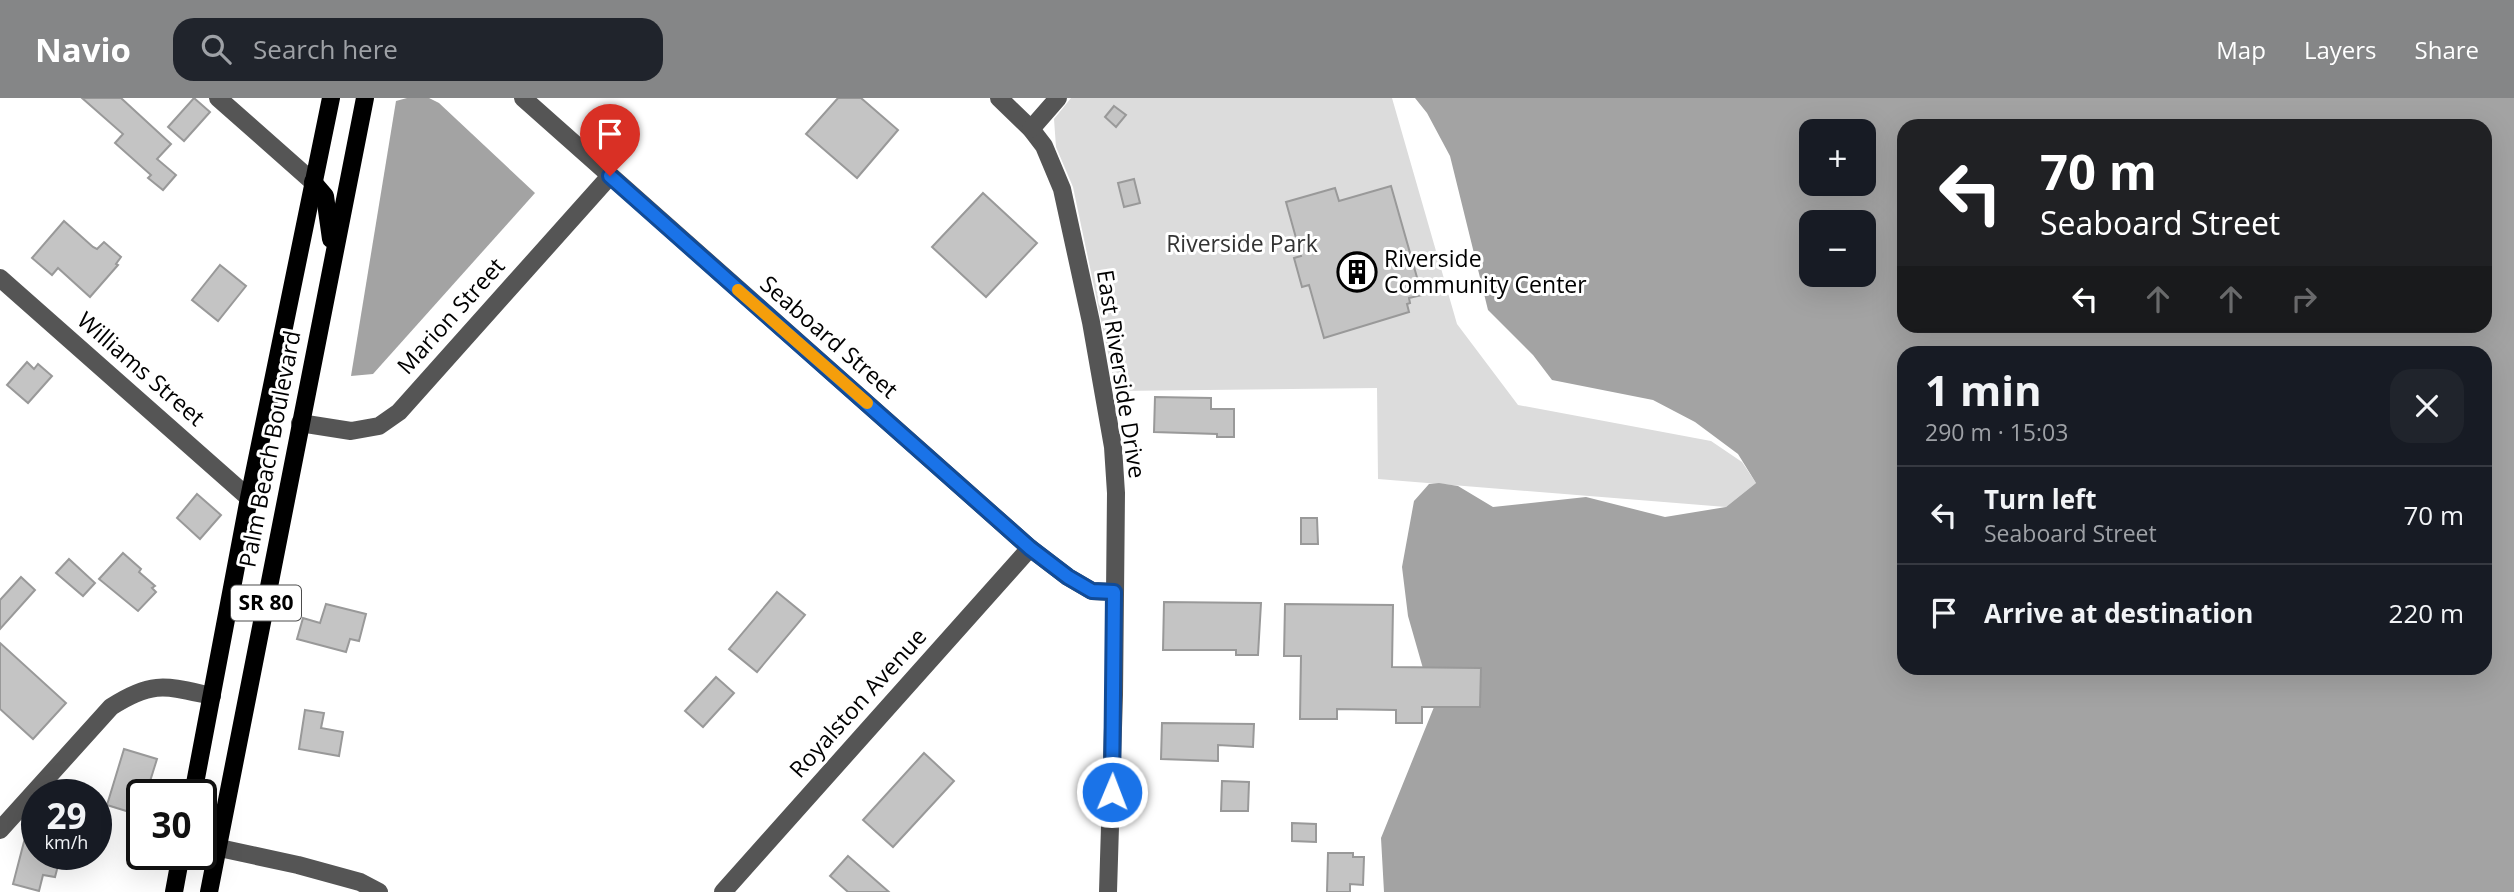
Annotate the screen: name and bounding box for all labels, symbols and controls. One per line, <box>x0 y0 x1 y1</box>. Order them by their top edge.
search box <box>173 18 663 81</box>
text: Navio <box>35 27 131 72</box>
icon: search <box>197 30 235 68</box>
text: Search here <box>253 31 398 67</box>
text: Map <box>2216 33 2266 66</box>
text: Layers <box>2304 33 2377 66</box>
text: Share <box>2415 33 2479 66</box>
pin <box>580 104 640 176</box>
icon: arrive <box>591 115 629 153</box>
map controls <box>1799 119 1876 287</box>
button: + <box>1799 119 1876 196</box>
text: 70 m <box>2040 138 2157 204</box>
icon: left <box>1925 147 2016 238</box>
text: Seaboard Street <box>2040 201 2280 244</box>
button: − <box>1799 210 1876 287</box>
park label: Riverside Park <box>1166 227 1318 259</box>
place label: Riverside Community Center <box>1384 242 1587 300</box>
street label: Marion Street <box>389 250 511 381</box>
building icon: Riverside Community Center <box>1336 251 1378 293</box>
street label: East Riverside Drive <box>1090 267 1154 480</box>
street label: Seaboard Street <box>754 268 905 405</box>
icon: left <box>2066 280 2104 318</box>
icon: ahead <box>2139 280 2177 318</box>
icon: ahead <box>2212 280 2250 318</box>
icon: right <box>2285 280 2323 318</box>
street label: Williams Street <box>71 304 212 433</box>
street label: Palm Beach Boulevard <box>230 328 308 570</box>
text: 1 min <box>1925 361 2042 418</box>
button: close <box>2390 369 2464 443</box>
text: 290 m · 15:03 <box>1925 416 2068 448</box>
text: Turn left <box>1984 481 2096 517</box>
icon: left <box>1925 496 1963 534</box>
text: 70 m <box>2403 497 2464 533</box>
text: Seaboard Street <box>1984 517 2157 549</box>
road number: SR 80 <box>231 586 301 620</box>
icon: arrive <box>1925 594 1963 632</box>
text: Arrive at destination <box>1984 595 2253 631</box>
text: 220 m <box>2389 595 2464 631</box>
street label: Royalston Avenue <box>781 621 933 784</box>
position arrow <box>1075 755 1149 829</box>
speed limit sign: 30 <box>126 779 217 870</box>
text: 29 <box>46 792 87 839</box>
text: km/h <box>45 830 88 854</box>

